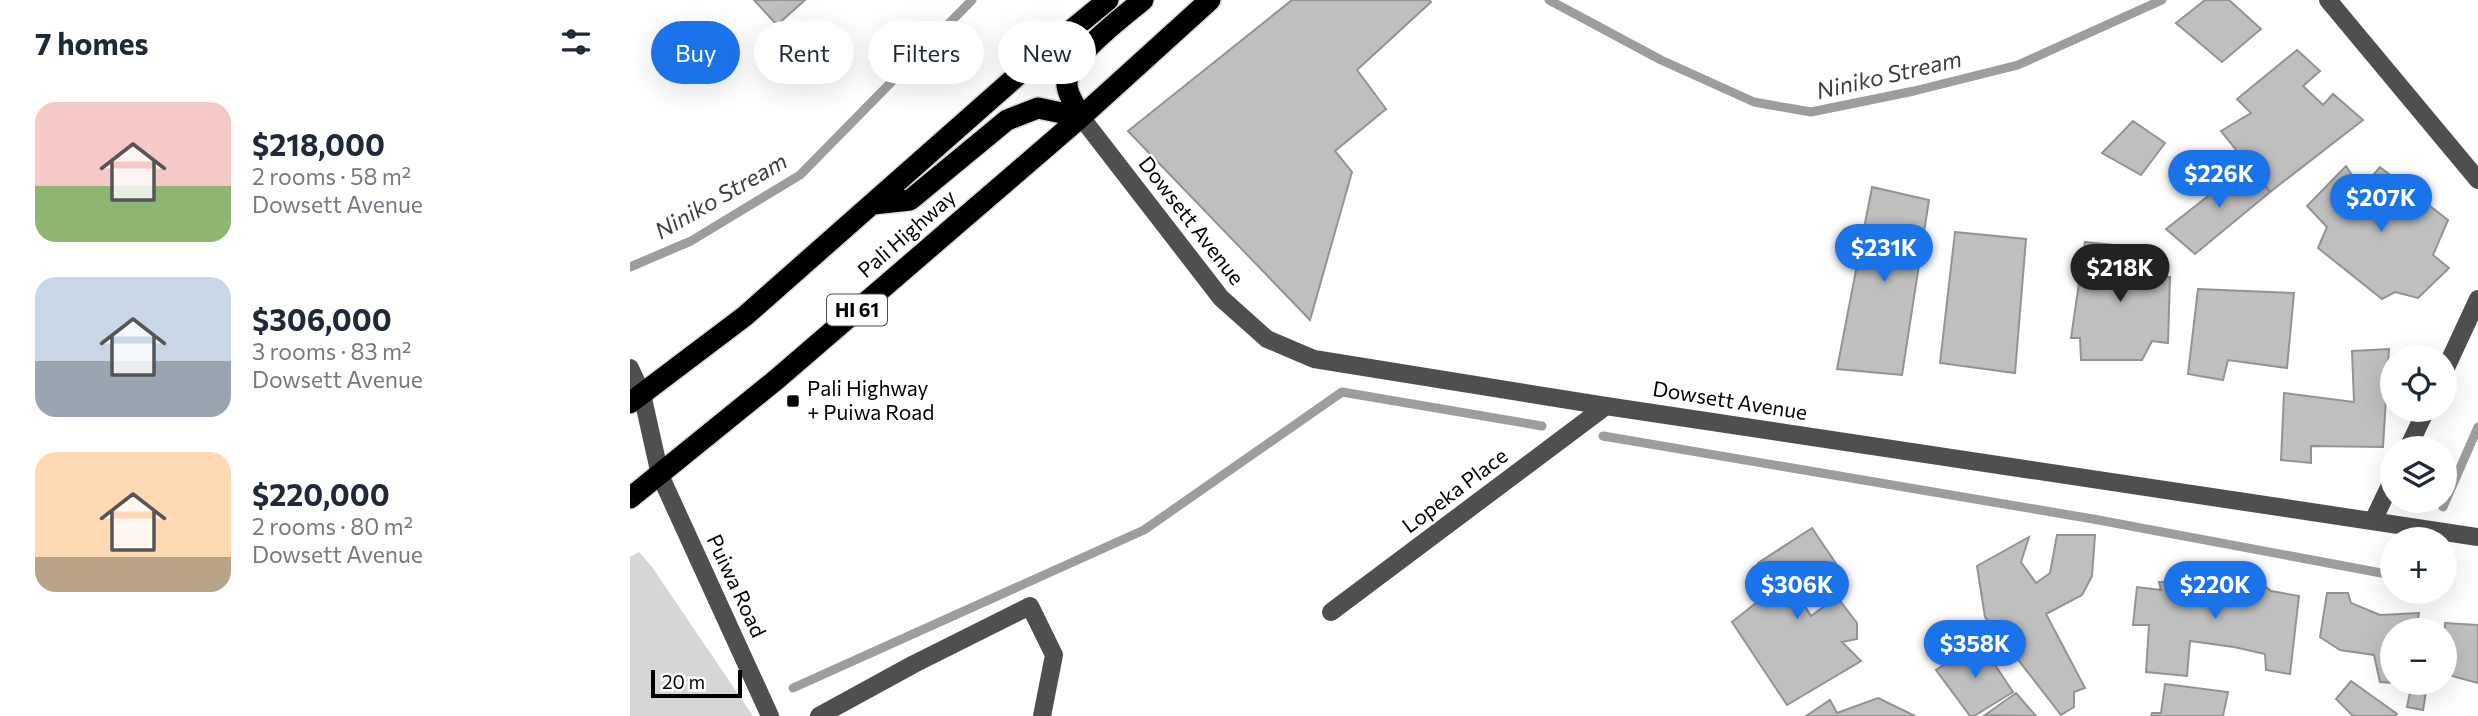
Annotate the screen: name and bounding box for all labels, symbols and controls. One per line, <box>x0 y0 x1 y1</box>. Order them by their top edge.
chip: Buy <box>651 21 740 84</box>
chip: Rent <box>754 21 854 84</box>
chip: Filters <box>868 21 984 84</box>
chip: New <box>998 21 1096 84</box>
icon: filters <box>557 23 595 61</box>
text: 7 homes <box>35 24 148 61</box>
water label: Niniko Stream <box>1813 44 1964 104</box>
text: $218,000 <box>252 125 385 162</box>
icon: home <box>91 130 175 214</box>
water label: Niniko Stream <box>649 146 792 244</box>
pin: $226K <box>2170 150 2268 210</box>
street label: Dowsett Avenue <box>1134 151 1250 289</box>
text: $226K <box>2184 159 2254 187</box>
text: 2 rooms · 58 m² <box>252 162 411 190</box>
pin: $207K <box>2332 174 2430 234</box>
text: $207K <box>2346 183 2416 211</box>
street label: Pali Highway <box>852 184 960 282</box>
text: Dowsett Avenue <box>252 190 423 218</box>
pin: $231K <box>1835 224 1933 284</box>
text: $231K <box>1851 233 1917 261</box>
pin: $218K <box>2071 244 2169 304</box>
text: $218K <box>2087 253 2154 281</box>
road number: HI 61 <box>827 294 887 326</box>
text: $306,000 <box>252 300 392 337</box>
icon: home <box>91 305 175 389</box>
text: 3 rooms · 83 m² <box>252 337 411 365</box>
map controls <box>2380 345 2457 695</box>
button: locate <box>2380 345 2457 422</box>
text: Dowsett Avenue <box>252 365 423 393</box>
place label: Pali Highway + Puiwa Road <box>807 375 934 424</box>
street label: Dowsett Avenue <box>1651 375 1809 424</box>
marker: Pali Highway + Puiwa Road <box>785 393 801 409</box>
button: layers <box>2380 436 2457 513</box>
street label: Lopeka Place <box>1396 442 1512 538</box>
text: $220,000 <box>252 475 390 512</box>
icon: home <box>91 480 175 564</box>
text: 2 rooms · 80 m² <box>252 512 413 540</box>
button: + <box>2380 527 2457 604</box>
street label: Puiwa Road <box>703 530 772 641</box>
text: Dowsett Avenue <box>252 540 423 568</box>
pin: $306K <box>1748 562 1846 621</box>
pin: $220K <box>2166 562 2264 621</box>
text: $306K <box>1761 570 1833 598</box>
text: $220K <box>2180 570 2250 598</box>
button: − <box>2380 618 2457 695</box>
pin: $358K <box>1926 620 2024 680</box>
text: $358K <box>1940 629 2010 657</box>
scale bar <box>651 667 742 699</box>
text: 20 m <box>662 670 705 693</box>

